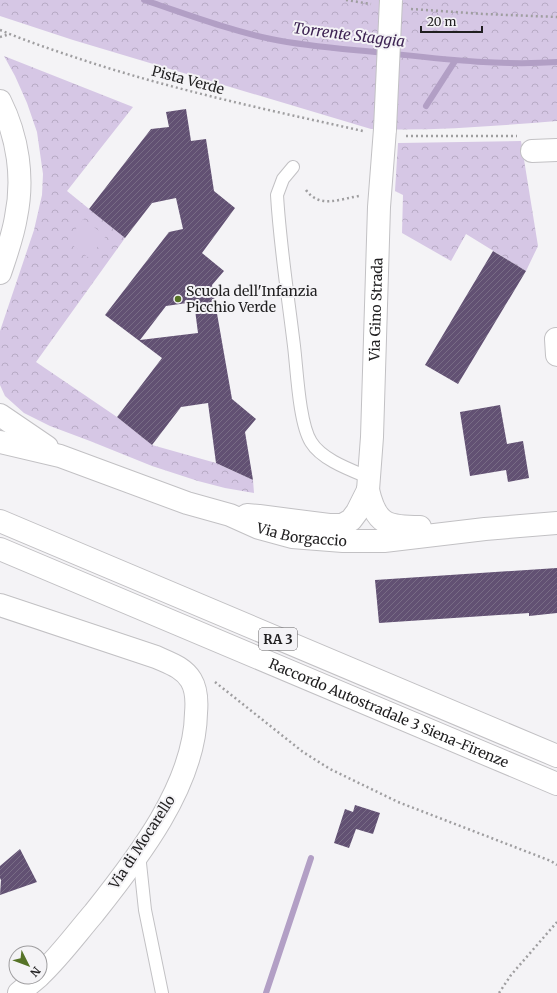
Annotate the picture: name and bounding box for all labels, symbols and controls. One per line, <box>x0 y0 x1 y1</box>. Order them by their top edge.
scale bar <box>421 8 482 34</box>
text: 20 m <box>427 14 456 29</box>
water label: Torrente Staggia <box>292 18 406 51</box>
street label: Pista Verde <box>150 62 226 98</box>
street label: Via Gino Strada <box>365 257 386 362</box>
place label: Scuola dell'Infanzia Picchio Verde <box>186 282 318 316</box>
marker: Scuola dell'Infanzia Picchio Verde <box>173 294 183 304</box>
street label: Via Borgaccio <box>254 519 347 550</box>
road number: RA 3 <box>259 628 297 650</box>
street label: Raccordo Autostradale 3 Siena-Firenze <box>266 654 512 772</box>
street label: Via di Mocarello <box>105 792 179 893</box>
north arrow <box>8 945 48 985</box>
text: N <box>27 964 44 980</box>

